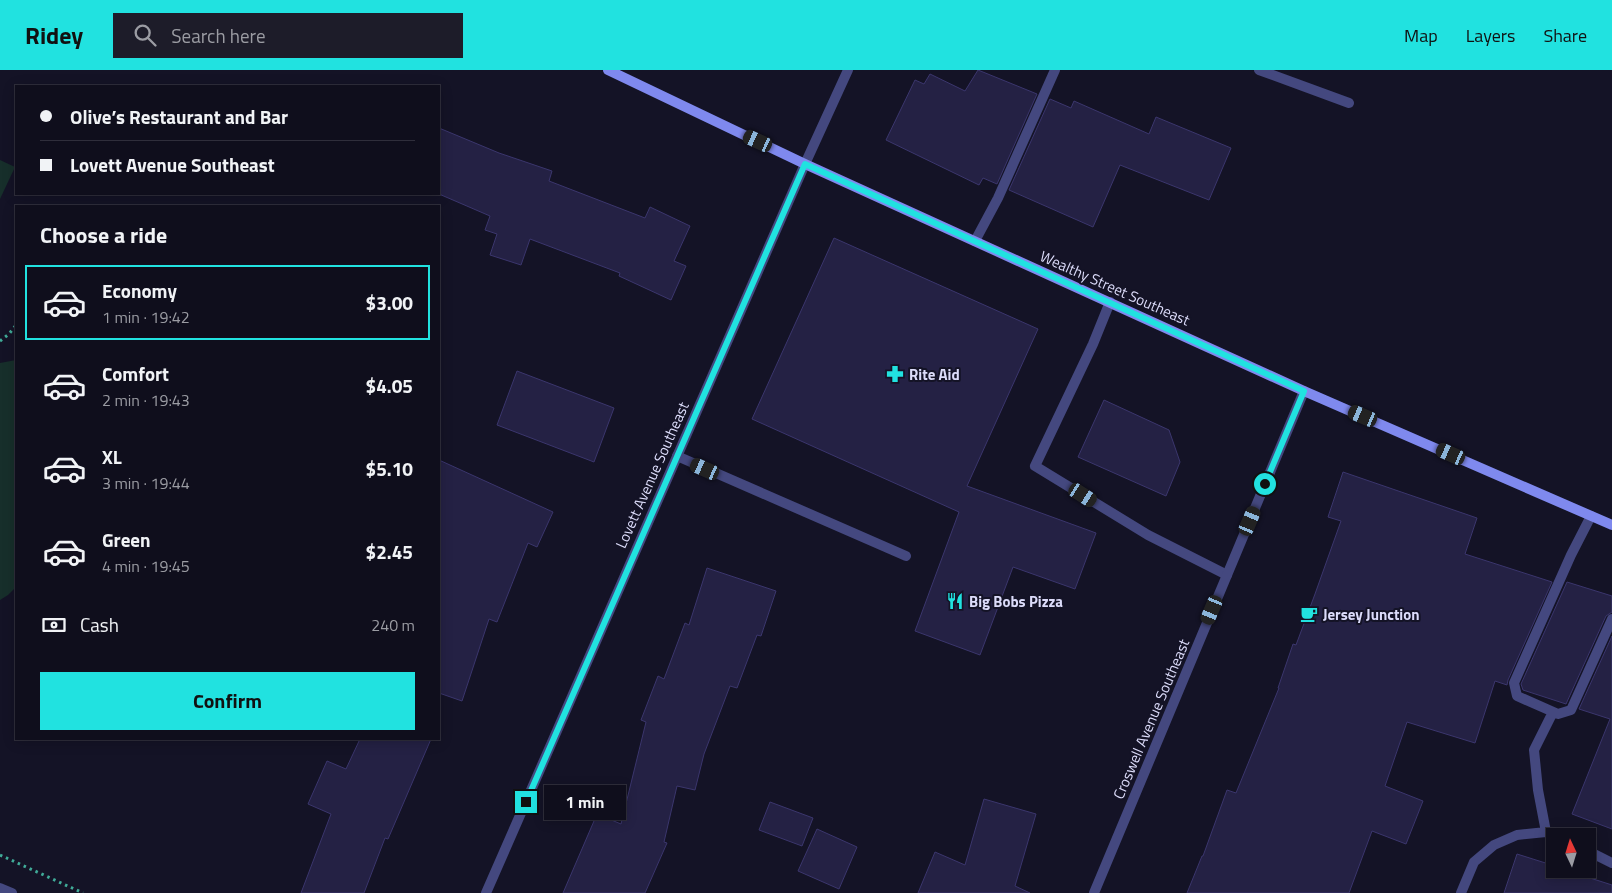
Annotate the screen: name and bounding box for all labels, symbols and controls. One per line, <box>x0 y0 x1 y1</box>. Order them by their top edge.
search box <box>113 13 463 58</box>
text: Ridey <box>25 17 83 53</box>
icon: search <box>131 21 159 49</box>
text: Search here <box>171 21 266 50</box>
text: Map <box>1404 22 1438 49</box>
text: Layers <box>1466 22 1515 49</box>
text: Share <box>1543 22 1587 49</box>
text: Olive’s Restaurant and Bar <box>70 102 288 131</box>
car <box>741 128 774 154</box>
text: Lovett Avenue Southeast <box>70 150 275 179</box>
text: Choose a ride <box>40 218 167 252</box>
street label: Wealthy Street Southeast <box>1036 245 1194 332</box>
text: Economy <box>102 276 177 305</box>
icon: car <box>42 280 87 325</box>
text: $3.00 <box>366 288 413 317</box>
text: 1 min · 19:42 <box>102 305 190 329</box>
text: Comfort <box>102 359 169 388</box>
icon: car <box>42 363 87 408</box>
place label: Rite Aid <box>909 363 960 386</box>
pharmacy icon: Rite Aid <box>885 364 905 384</box>
text: $4.05 <box>366 371 413 400</box>
text: 2 min · 19:43 <box>102 388 190 412</box>
street label: Lovett Avenue Southeast <box>609 397 695 552</box>
car <box>1346 403 1379 429</box>
car <box>1434 441 1467 467</box>
text: XL <box>102 442 122 471</box>
icon: car <box>42 446 87 491</box>
text: $5.10 <box>366 454 413 483</box>
car <box>688 456 721 482</box>
text: 3 min · 19:44 <box>102 471 190 495</box>
route start <box>1254 473 1276 495</box>
car <box>1066 481 1099 509</box>
car <box>1237 504 1262 538</box>
text: Green <box>102 525 151 554</box>
icon: car <box>42 529 87 574</box>
text: $2.45 <box>366 537 413 566</box>
text: 4 min · 19:45 <box>102 554 190 578</box>
place label: Big Bobs Pizza <box>969 590 1063 613</box>
restaurant icon: Big Bobs Pizza <box>945 591 965 611</box>
car <box>1199 593 1224 627</box>
place label: Jersey Junction <box>1323 603 1420 626</box>
cafe icon: Jersey Junction <box>1299 604 1319 624</box>
text: Cash <box>80 610 119 639</box>
icon: cash <box>40 611 68 639</box>
text: 240 m <box>371 613 415 637</box>
street label: Croswell Avenue Southeast <box>1107 635 1195 803</box>
button: Confirm <box>40 672 415 730</box>
callout: 1 min <box>544 784 626 820</box>
text: 1 min <box>566 790 604 814</box>
route end <box>515 791 537 813</box>
north arrow <box>1546 828 1596 878</box>
map controls <box>1546 828 1596 878</box>

